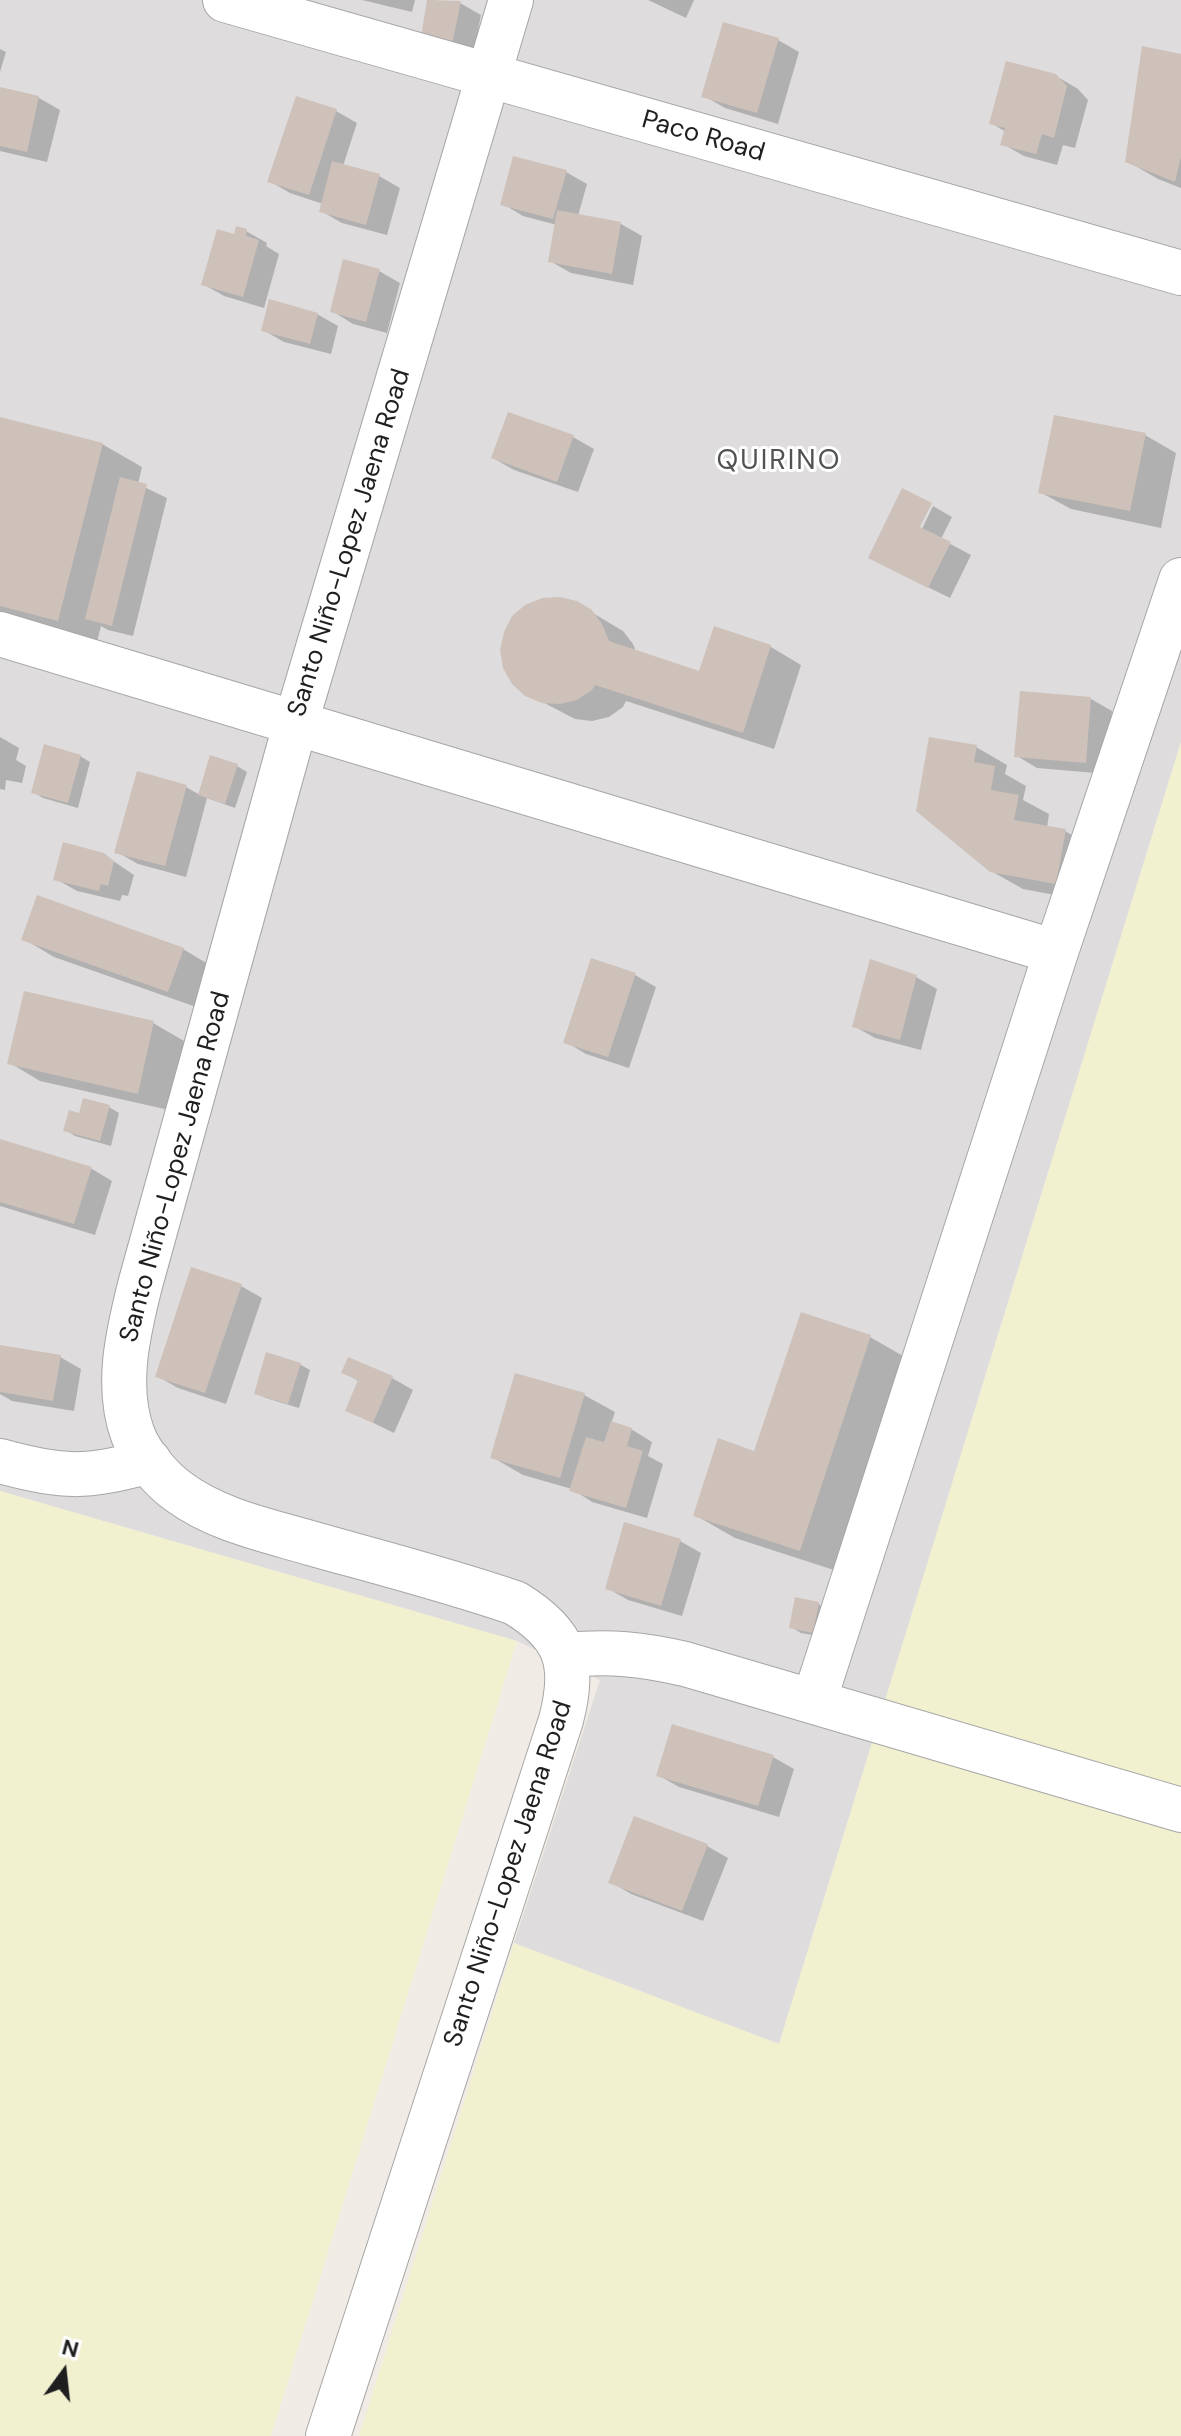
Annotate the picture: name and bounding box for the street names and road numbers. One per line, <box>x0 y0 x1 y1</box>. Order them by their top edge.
street label: Paco Road <box>638 105 768 169</box>
street label: Santo Niño-Lopez Jaena Road <box>282 365 418 721</box>
street label: Santo Niño-Lopez Jaena Road <box>114 988 238 1346</box>
street label: Santo Niño-Lopez Jaena Road <box>438 1697 580 2051</box>

